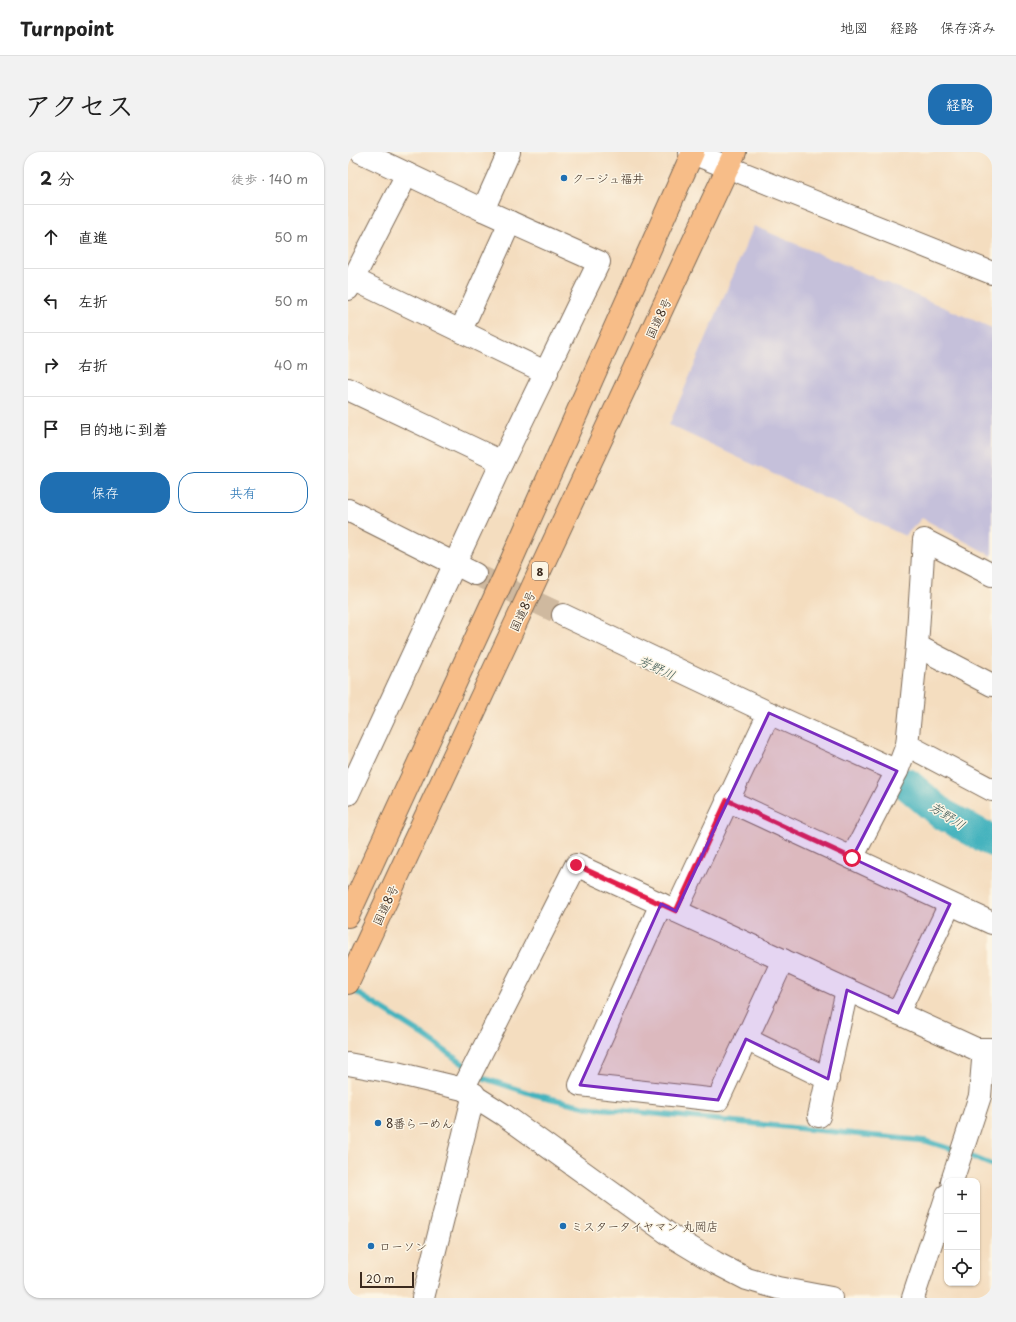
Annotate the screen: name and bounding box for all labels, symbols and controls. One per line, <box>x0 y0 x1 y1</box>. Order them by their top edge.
text: Turnpoint <box>20 14 114 42</box>
text: 地図 <box>840 17 868 38</box>
text: 経路 <box>890 17 918 38</box>
text: 保存済み <box>940 17 996 38</box>
text: アクセス <box>24 83 134 126</box>
button: 経路 <box>928 84 992 125</box>
text: 2 分 <box>40 165 74 191</box>
text: 徒歩 · 140 m <box>231 169 308 188</box>
place label: クージュ福井 <box>572 169 644 187</box>
marker: クージュ福井 <box>559 173 569 183</box>
text: 直進 <box>78 225 108 248</box>
icon: ahead <box>40 226 62 248</box>
text: 50 m <box>274 227 308 246</box>
text: 左折 <box>78 289 108 312</box>
icon: left <box>40 290 62 312</box>
text: 50 m <box>274 291 308 310</box>
street label: 国道8号 <box>641 294 675 342</box>
text: 右折 <box>78 353 108 376</box>
icon: right <box>40 354 62 376</box>
text: 40 m <box>274 355 308 374</box>
text: 目的地に到着 <box>78 417 168 440</box>
icon: arrive <box>40 418 62 440</box>
button: 保存 <box>40 472 170 513</box>
button: 共有 <box>178 472 308 513</box>
road number: 8 <box>532 562 548 580</box>
street label: 国道8号 <box>505 587 539 635</box>
water label: 芳野川 <box>635 650 679 684</box>
water label: 芳野川 <box>926 796 970 834</box>
route start <box>843 849 861 867</box>
route end <box>567 856 585 874</box>
street label: 国道8号 <box>368 881 402 929</box>
place label: 8番らーめん <box>386 1114 454 1132</box>
marker: 8番らーめん <box>373 1118 383 1128</box>
map controls <box>944 1178 980 1286</box>
button: + <box>944 1178 980 1214</box>
button: − <box>944 1214 980 1250</box>
place label: ミスタータイヤマン 丸岡店 <box>571 1217 718 1235</box>
marker: ミスタータイヤマン 丸岡店 <box>558 1221 568 1231</box>
place label: ローソン <box>379 1237 427 1255</box>
marker: ローソン <box>366 1241 376 1251</box>
button: locate <box>944 1250 980 1286</box>
scale bar <box>360 1270 414 1289</box>
text: 20 m <box>366 1270 394 1287</box>

